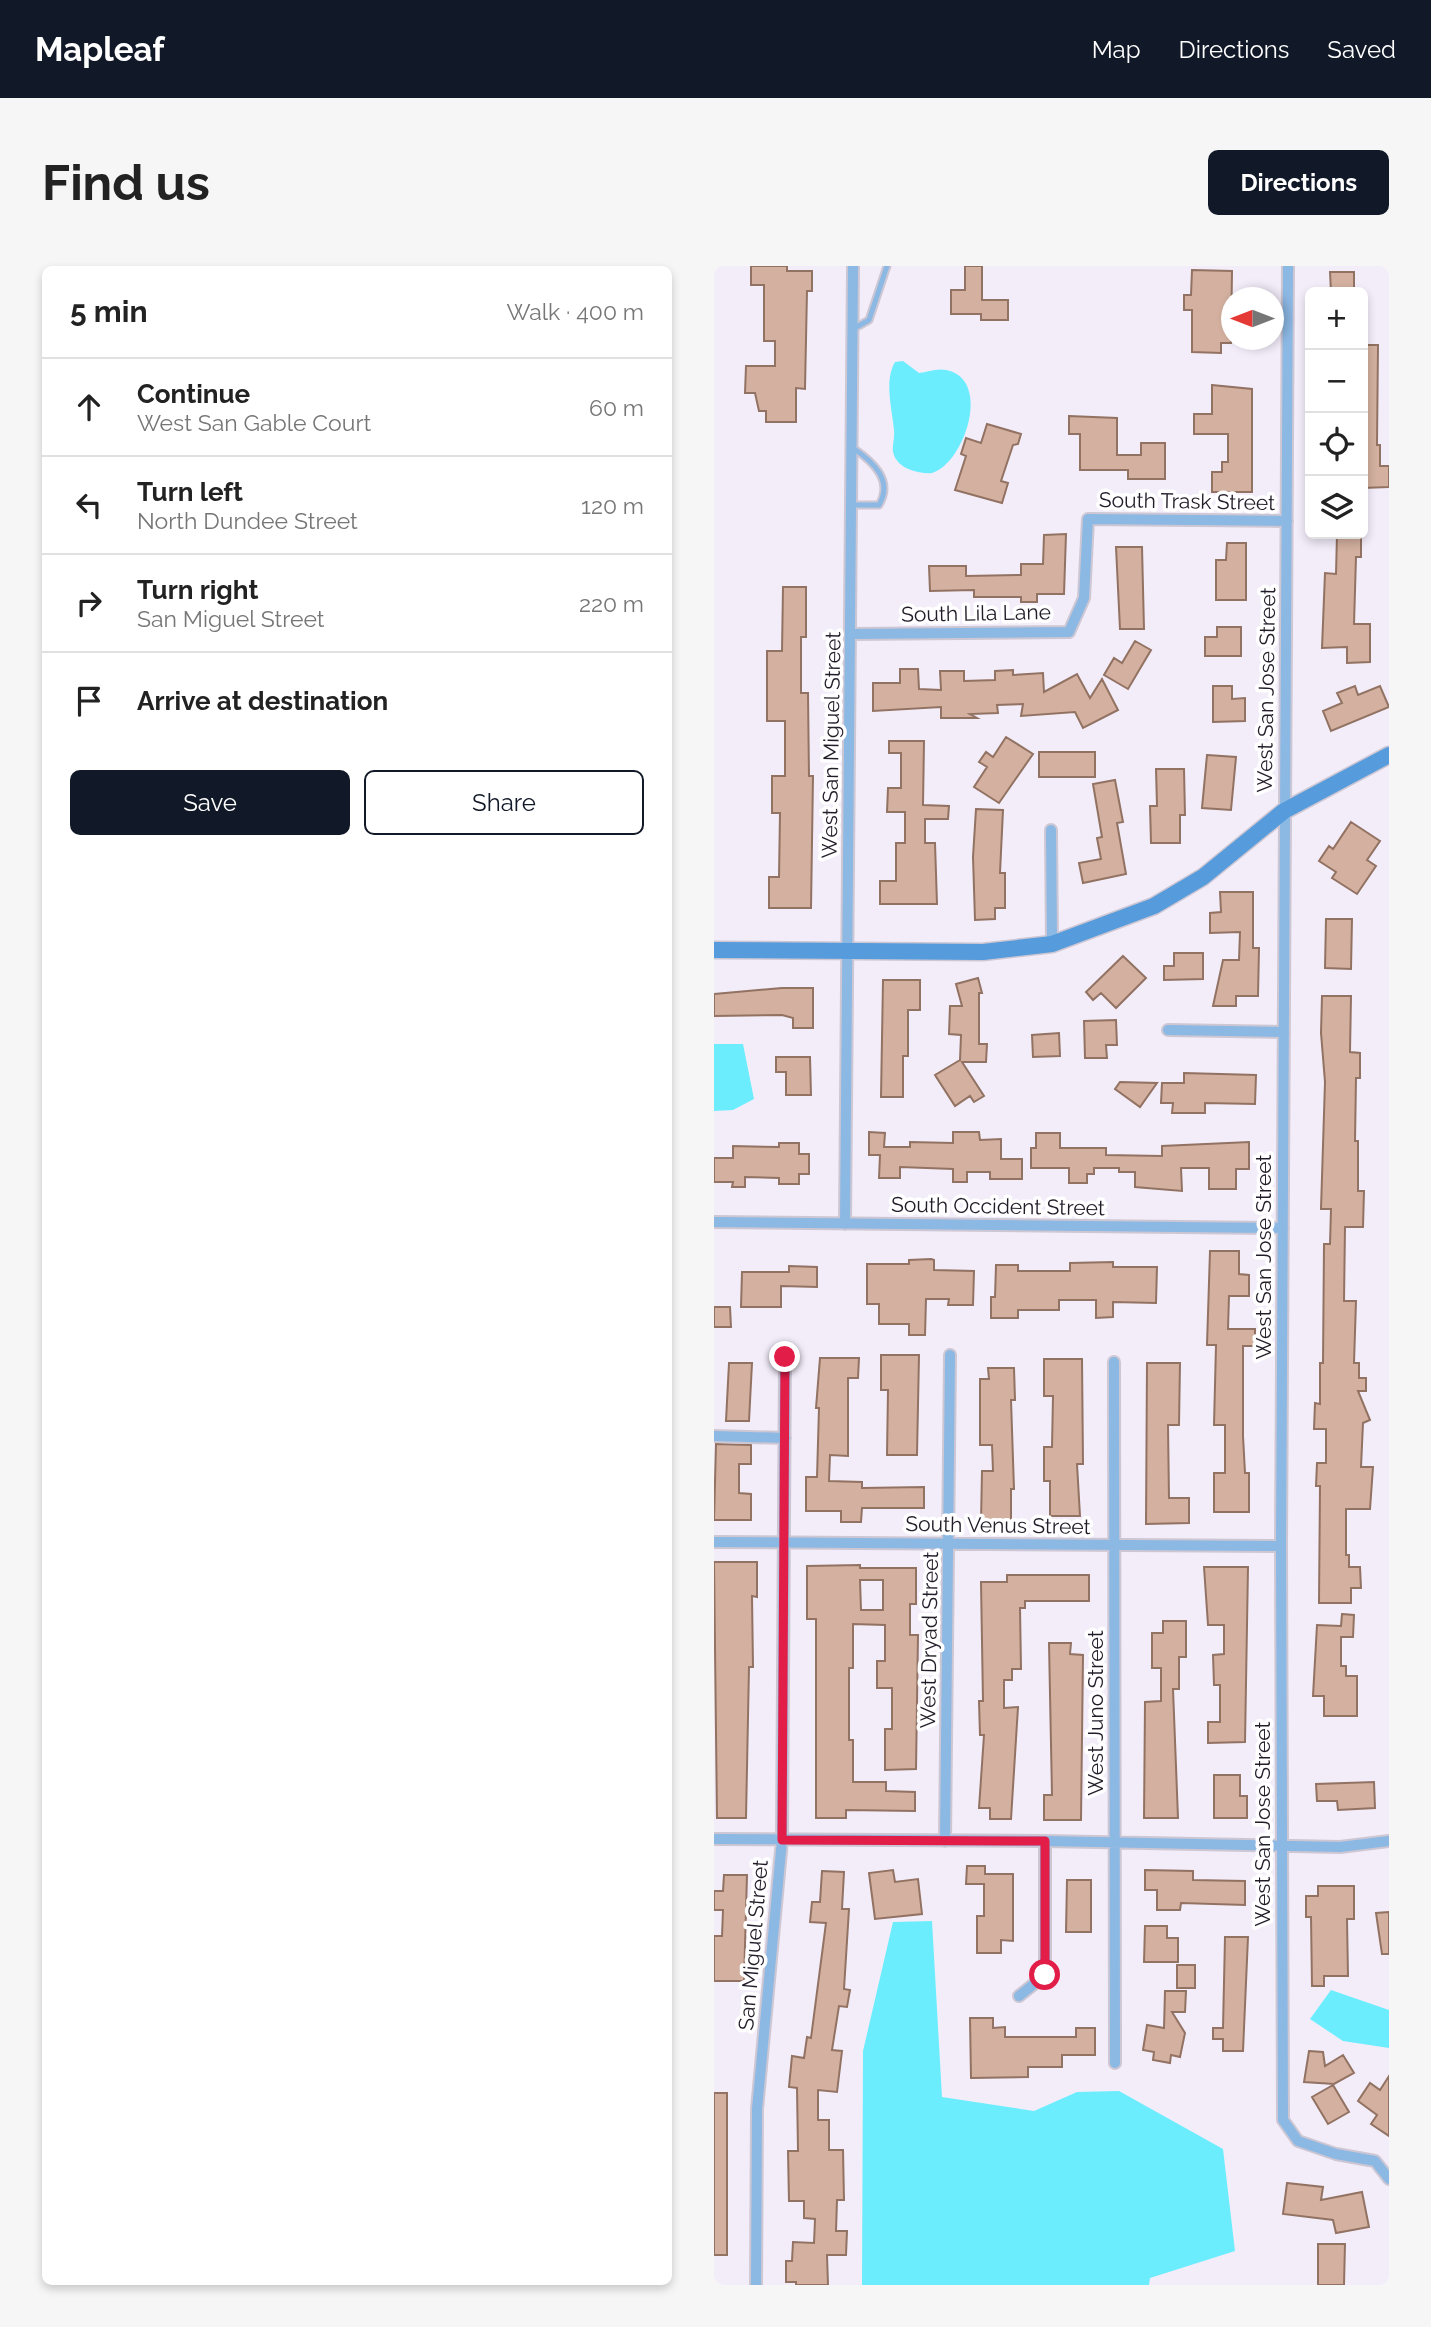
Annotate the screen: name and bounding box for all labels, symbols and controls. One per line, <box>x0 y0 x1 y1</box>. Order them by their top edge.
text: Mapleaf <box>35 30 165 69</box>
text: Map <box>1092 35 1141 64</box>
text: Directions <box>1179 35 1289 64</box>
text: Saved <box>1327 35 1396 64</box>
button: Directions <box>1208 150 1389 215</box>
text: Find us <box>42 154 210 211</box>
north arrow <box>1221 287 1284 350</box>
map controls <box>1305 287 1368 539</box>
button: + <box>1305 287 1368 350</box>
text: 5 min <box>70 294 148 329</box>
text: Walk · 400 m <box>506 298 644 325</box>
button: − <box>1305 350 1368 413</box>
text: Continue <box>137 379 250 409</box>
icon: ahead <box>70 388 108 426</box>
text: 60 m <box>589 394 644 421</box>
text: West San Gable Court <box>137 409 371 436</box>
button: locate <box>1305 413 1368 476</box>
button: layers <box>1305 476 1368 539</box>
text: Turn left <box>137 477 243 507</box>
icon: left <box>70 486 108 524</box>
street label: South Trask Street <box>1099 487 1275 515</box>
text: 120 m <box>581 492 644 519</box>
text: North Dundee Street <box>137 507 358 534</box>
text: Turn right <box>137 575 258 605</box>
icon: right <box>70 584 108 622</box>
street label: West San Jose Street <box>1252 587 1280 793</box>
text: 220 m <box>579 590 644 617</box>
street label: South Lila Lane <box>901 599 1051 627</box>
text: San Miguel Street <box>137 605 325 632</box>
street label: West San Miguel Street <box>817 631 845 859</box>
icon: arrive <box>70 682 108 720</box>
text: Arrive at destination <box>137 686 388 716</box>
button: Save <box>70 770 350 835</box>
button: Share <box>364 770 644 835</box>
street label: West San Jose Street <box>1251 1154 1276 1360</box>
street label: South Occident Street <box>891 1192 1105 1220</box>
route end <box>769 1341 800 1372</box>
street label: South Venus Street <box>905 1511 1091 1539</box>
street label: West Dryad Street <box>915 1551 943 1729</box>
street label: West Juno Street <box>1083 1630 1108 1796</box>
street label: West San Jose Street <box>1250 1721 1275 1927</box>
street label: San Miguel Street <box>733 1859 773 2031</box>
route start <box>1029 1959 1060 1990</box>

